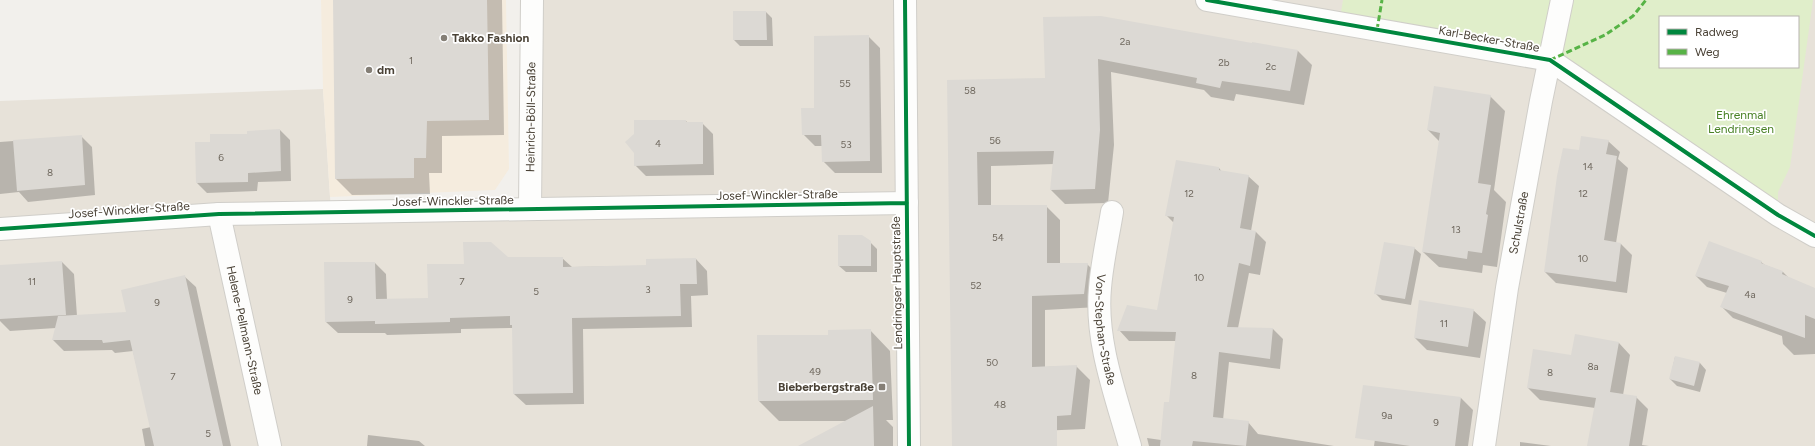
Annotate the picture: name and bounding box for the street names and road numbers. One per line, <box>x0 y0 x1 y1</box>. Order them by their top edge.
street label: Karl-Becker-Straße <box>1437 23 1541 55</box>
street label: Heinrich-Böll-Straße <box>523 61 538 172</box>
street label: Josef-Winckler-Straße <box>716 187 838 203</box>
street label: Schulstraße <box>1506 190 1532 255</box>
street label: Josef-Winckler-Straße <box>392 193 514 209</box>
street label: Josef-Winckler-Straße <box>68 199 191 221</box>
street label: Lendringser Hauptstraße <box>889 216 905 350</box>
street label: Helene-Pellmann-Straße <box>224 264 266 397</box>
street label: Von-Stephan-Straße <box>1092 273 1119 387</box>

